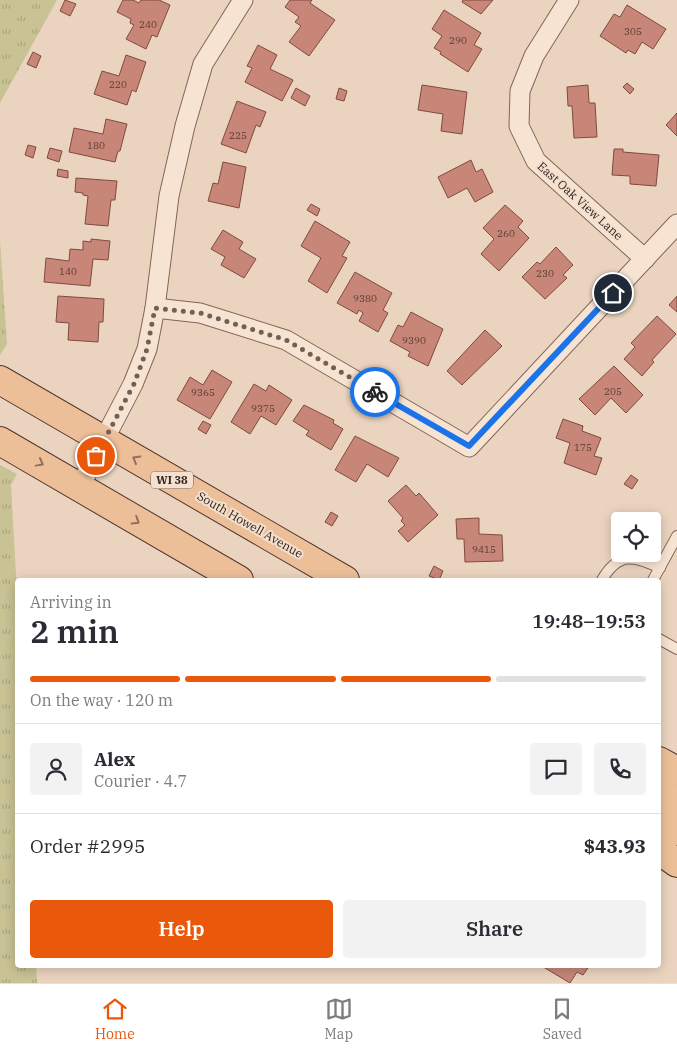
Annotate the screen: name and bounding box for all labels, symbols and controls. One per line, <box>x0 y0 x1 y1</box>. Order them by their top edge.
house number: 240 <box>139 18 157 31</box>
house number: 305 <box>624 25 642 38</box>
house number: 290 <box>449 34 467 47</box>
house number: 220 <box>109 78 127 91</box>
house number: 225 <box>229 129 247 142</box>
house number: 180 <box>87 139 105 152</box>
street label: East Oak View Lane <box>535 158 626 243</box>
house number: 260 <box>497 227 515 240</box>
house number: 140 <box>59 265 77 278</box>
house number: 230 <box>536 267 554 280</box>
pin <box>592 272 634 314</box>
icon: home <box>599 279 627 307</box>
house number: 9380 <box>353 292 377 305</box>
house number: 9390 <box>402 334 426 347</box>
courier <box>350 367 400 417</box>
icon: bike <box>361 378 389 406</box>
house number: 205 <box>604 385 622 398</box>
house number: 9365 <box>191 386 215 399</box>
house number: 9375 <box>251 402 275 415</box>
pin <box>75 435 117 477</box>
house number: 175 <box>574 441 592 454</box>
icon: bag <box>82 442 110 470</box>
one-way arrow <box>132 456 141 466</box>
one-way arrow <box>35 457 44 467</box>
road number: WI 38 <box>151 472 193 488</box>
street label: South Howell Avenue <box>195 488 306 561</box>
map controls <box>611 512 661 562</box>
button: locate <box>611 512 661 562</box>
one-way arrow <box>131 514 140 524</box>
house number: 9415 <box>472 543 496 556</box>
text: Arriving in <box>30 592 112 612</box>
text: 19:48–19:53 <box>532 609 646 633</box>
text: 2 min <box>30 610 119 652</box>
text: On the way · 120 m <box>30 690 173 710</box>
button: person <box>30 743 82 795</box>
button: chat <box>530 743 582 795</box>
button: phone <box>594 743 646 795</box>
text: Alex <box>94 747 135 771</box>
text: Courier · 4.7 <box>94 771 187 791</box>
text: Order #2995 <box>30 834 145 858</box>
text: $43.93 <box>584 834 646 858</box>
button: Help <box>30 900 333 958</box>
button: Share <box>343 900 646 958</box>
tab: Home <box>95 995 135 1043</box>
tab: Map <box>325 995 353 1043</box>
tab: Saved <box>543 995 582 1043</box>

